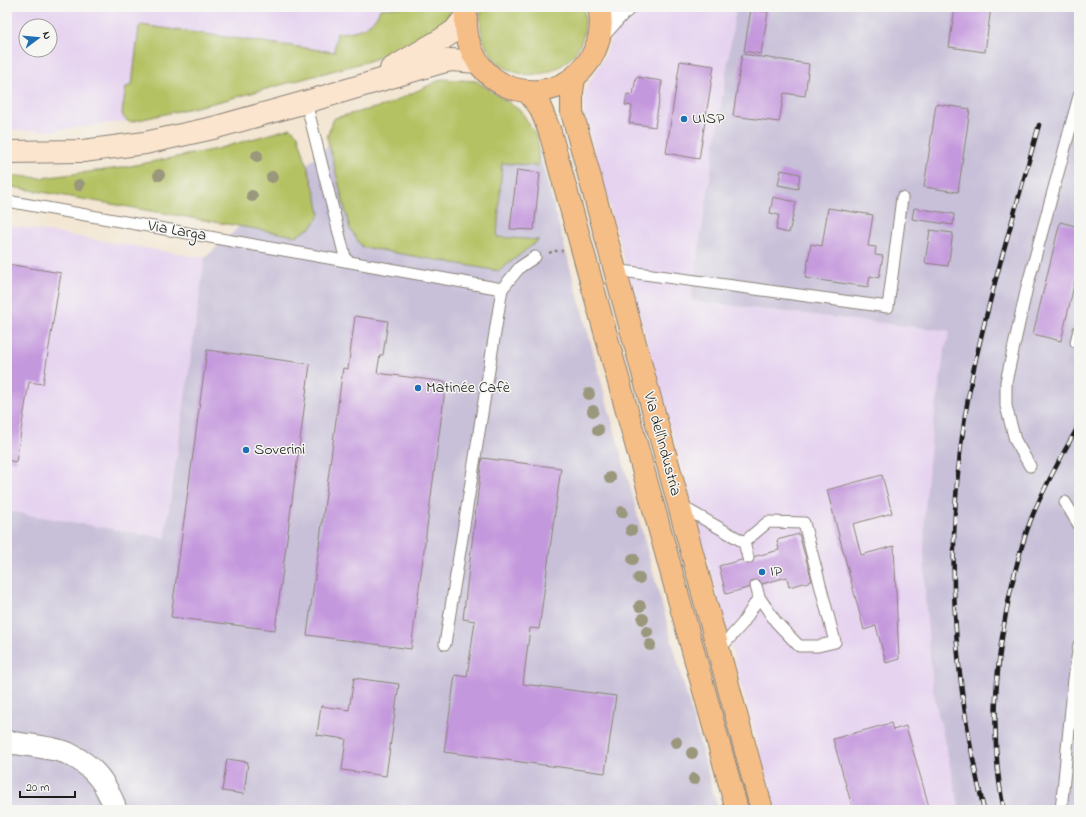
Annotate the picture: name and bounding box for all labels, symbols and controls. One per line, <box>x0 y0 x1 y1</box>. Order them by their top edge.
north arrow <box>18 18 58 58</box>
text: N <box>38 30 55 41</box>
place label: UISP <box>692 107 725 131</box>
marker: UISP <box>679 114 689 124</box>
street label: Via Larga <box>145 214 208 248</box>
place label: Matinée Cafè <box>426 376 511 400</box>
marker: Matinée Cafè <box>413 383 423 393</box>
street label: Via dell'Industria <box>636 388 687 499</box>
place label: Soverini <box>254 438 305 462</box>
marker: Soverini <box>241 445 251 455</box>
place label: IP <box>770 560 783 584</box>
marker: IP <box>757 567 767 577</box>
scale bar <box>20 773 75 799</box>
text: 20 m <box>26 779 49 797</box>

